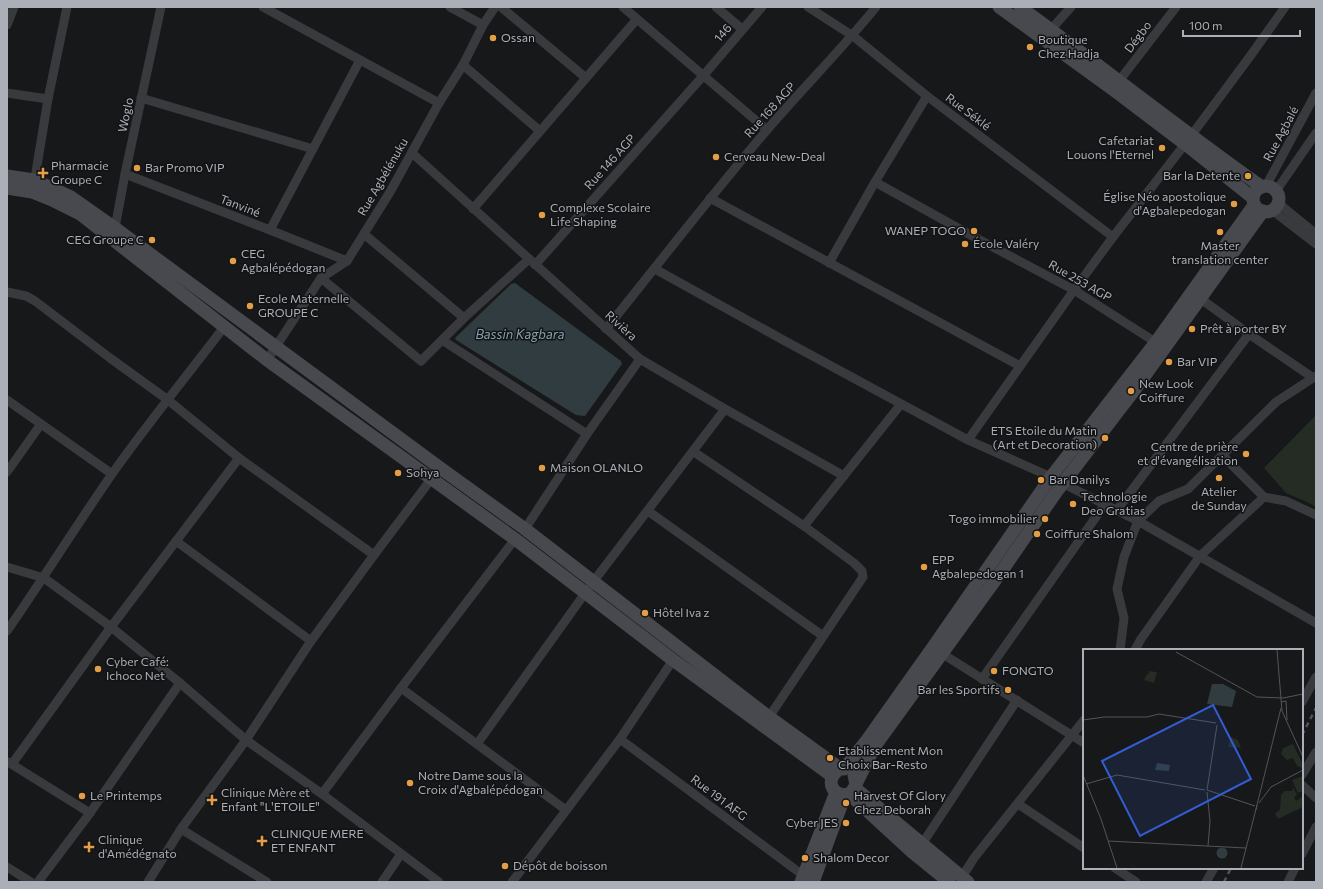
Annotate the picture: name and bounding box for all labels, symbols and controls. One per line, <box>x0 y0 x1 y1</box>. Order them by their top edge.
scale bar <box>1183 12 1300 38</box>
street label: Dégbo <box>1121 18 1154 55</box>
text: 100 m <box>1189 18 1223 32</box>
street label: 146 <box>711 20 734 44</box>
place label: Ossan <box>501 30 535 44</box>
place label: Boutique Chez Hadja <box>1038 32 1099 60</box>
marker: Ossan <box>488 33 498 43</box>
marker: Boutique Chez Hadja <box>1025 42 1035 52</box>
street label: Rue 168 AGP <box>741 78 798 140</box>
street label: Rue Séklé <box>943 90 994 133</box>
street label: Woglo <box>115 96 136 134</box>
street label: Rue Agbalé <box>1260 104 1301 164</box>
street label: Rue 146 AGP <box>581 130 638 192</box>
place label: Cafetariat Louons l'Eternel <box>1067 133 1154 161</box>
street label: Rue Agbélénuku <box>354 135 410 218</box>
marker: Cafetariat Louons l'Eternel <box>1157 143 1167 153</box>
place label: Cerveau New-Deal <box>724 149 825 163</box>
marker: Cerveau New-Deal <box>711 152 721 162</box>
place label: Pharmacie Groupe C <box>51 158 109 186</box>
place label: Bar Promo VIP <box>145 160 225 174</box>
marker: Bar Promo VIP <box>132 163 142 173</box>
marker: Pharmacie Groupe C <box>38 168 48 178</box>
place label: Bar la Detente <box>1163 168 1240 182</box>
marker: Bar la Detente <box>1243 171 1253 181</box>
place label: Église Néo apostolique d'Agbalepedogan <box>1103 189 1226 217</box>
street label: Tanviné <box>218 191 263 219</box>
marker: Église Néo apostolique d'Agbalepedogan <box>1229 199 1239 209</box>
place label: Complexe Scolaire Life Shaping <box>550 200 651 228</box>
marker: Complexe Scolaire Life Shaping <box>537 210 547 220</box>
place label: WANEP TOGO <box>885 223 966 237</box>
marker: WANEP TOGO <box>969 226 979 236</box>
marker: Master translation center <box>1215 227 1225 237</box>
place label: CEG Groupe C <box>66 232 144 246</box>
marker: CEG Groupe C <box>147 235 157 245</box>
place label: École Valéry <box>973 236 1039 250</box>
place label: Master translation center <box>1172 238 1269 266</box>
marker: École Valéry <box>960 239 970 249</box>
place label: CEG Agbalépédogan <box>241 246 325 274</box>
marker: CEG Agbalépédogan <box>228 256 238 266</box>
street label: Rue 253 AGP <box>1047 257 1115 304</box>
place label: Ecole Maternelle GROUPE C <box>258 291 349 319</box>
marker: Ecole Maternelle GROUPE C <box>245 301 255 311</box>
street label: Rivièra <box>603 307 640 343</box>
place label: Prêt à porter BY <box>1200 321 1287 335</box>
marker: Prêt à porter BY <box>1187 324 1197 334</box>
water label: Bassin Kagbara <box>475 326 565 342</box>
place label: Bar VIP <box>1177 354 1218 368</box>
marker: Bar VIP <box>1164 357 1174 367</box>
place label: New Look Coiffure <box>1139 376 1194 404</box>
marker: New Look Coiffure <box>1126 386 1136 396</box>
place label: ETS Etoile du Matin (Art et Decoration) <box>991 423 1097 451</box>
marker: ETS Etoile du Matin (Art et Decoration) <box>1100 433 1110 443</box>
place label: Centre de prière et d'évangélisation <box>1137 439 1238 467</box>
marker: Centre de prière et d'évangélisation <box>1241 449 1251 459</box>
place label: Maison OLANLO <box>550 460 643 474</box>
marker: Maison OLANLO <box>537 463 547 473</box>
place label: Sohya <box>406 465 439 479</box>
marker: Sohya <box>393 468 403 478</box>
place label: Bar Danilys <box>1049 472 1110 486</box>
marker: Atelier de Sunday <box>1214 473 1224 483</box>
marker: Bar Danilys <box>1036 475 1046 485</box>
place label: Atelier de Sunday <box>1191 484 1247 512</box>
place label: Technologie Deo Gratias <box>1081 489 1147 517</box>
marker: Technologie Deo Gratias <box>1068 499 1078 509</box>
place label: Togo immobilier <box>949 511 1037 525</box>
marker: Togo immobilier <box>1040 514 1050 524</box>
place label: Coiffure Shalom <box>1045 526 1133 540</box>
marker: Coiffure Shalom <box>1032 529 1042 539</box>
place label: EPP Agbalepedogan 1 <box>932 552 1024 580</box>
marker: EPP Agbalepedogan 1 <box>919 562 929 572</box>
place label: Hôtel Iva z <box>653 605 710 619</box>
marker: Hôtel Iva z <box>640 608 650 618</box>
inset map <box>1083 649 1303 869</box>
place label: Cyber Café: Ichoco Net <box>106 654 169 682</box>
place label: FONGTO <box>1002 663 1054 677</box>
marker: Cyber Café: Ichoco Net <box>93 664 103 674</box>
marker: FONGTO <box>989 666 999 676</box>
place label: Bar les Sportifs <box>918 682 1000 696</box>
marker: Bar les Sportifs <box>1003 685 1013 695</box>
place label: Etablissement Mon Choix Bar-Resto <box>838 743 943 771</box>
marker: Etablissement Mon Choix Bar-Resto <box>825 753 835 763</box>
place label: Notre Dame sous la Croix d'Agbalépédogan <box>418 768 543 796</box>
street label: Rue 191 AFG <box>689 771 751 823</box>
marker: Notre Dame sous la Croix d'Agbalépédogan <box>405 778 415 788</box>
place label: Clinique Mère et Enfant "L'ETOILE" <box>221 785 320 813</box>
place label: Le Printemps <box>90 788 162 802</box>
place label: Harvest Of Glory Chez Deborah <box>854 788 946 816</box>
marker: Le Printemps <box>77 791 87 801</box>
marker: Clinique Mère et Enfant "L'ETOILE" <box>206 794 218 806</box>
marker: Harvest Of Glory Chez Deborah <box>841 798 851 808</box>
place label: Cyber JES <box>786 815 838 830</box>
marker: Cyber JES <box>841 818 851 828</box>
place label: CLINIQUE MERE ET ENFANT <box>271 826 364 854</box>
place label: Clinique d'Amédégnato <box>98 832 177 860</box>
marker: CLINIQUE MERE ET ENFANT <box>256 835 268 847</box>
marker: Clinique d'Amédégnato <box>83 841 95 853</box>
place label: Shalom Decor <box>813 850 889 864</box>
marker: Shalom Decor <box>800 853 810 863</box>
place label: Dépôt de boisson <box>513 858 607 872</box>
marker: Dépôt de boisson <box>500 861 510 871</box>

